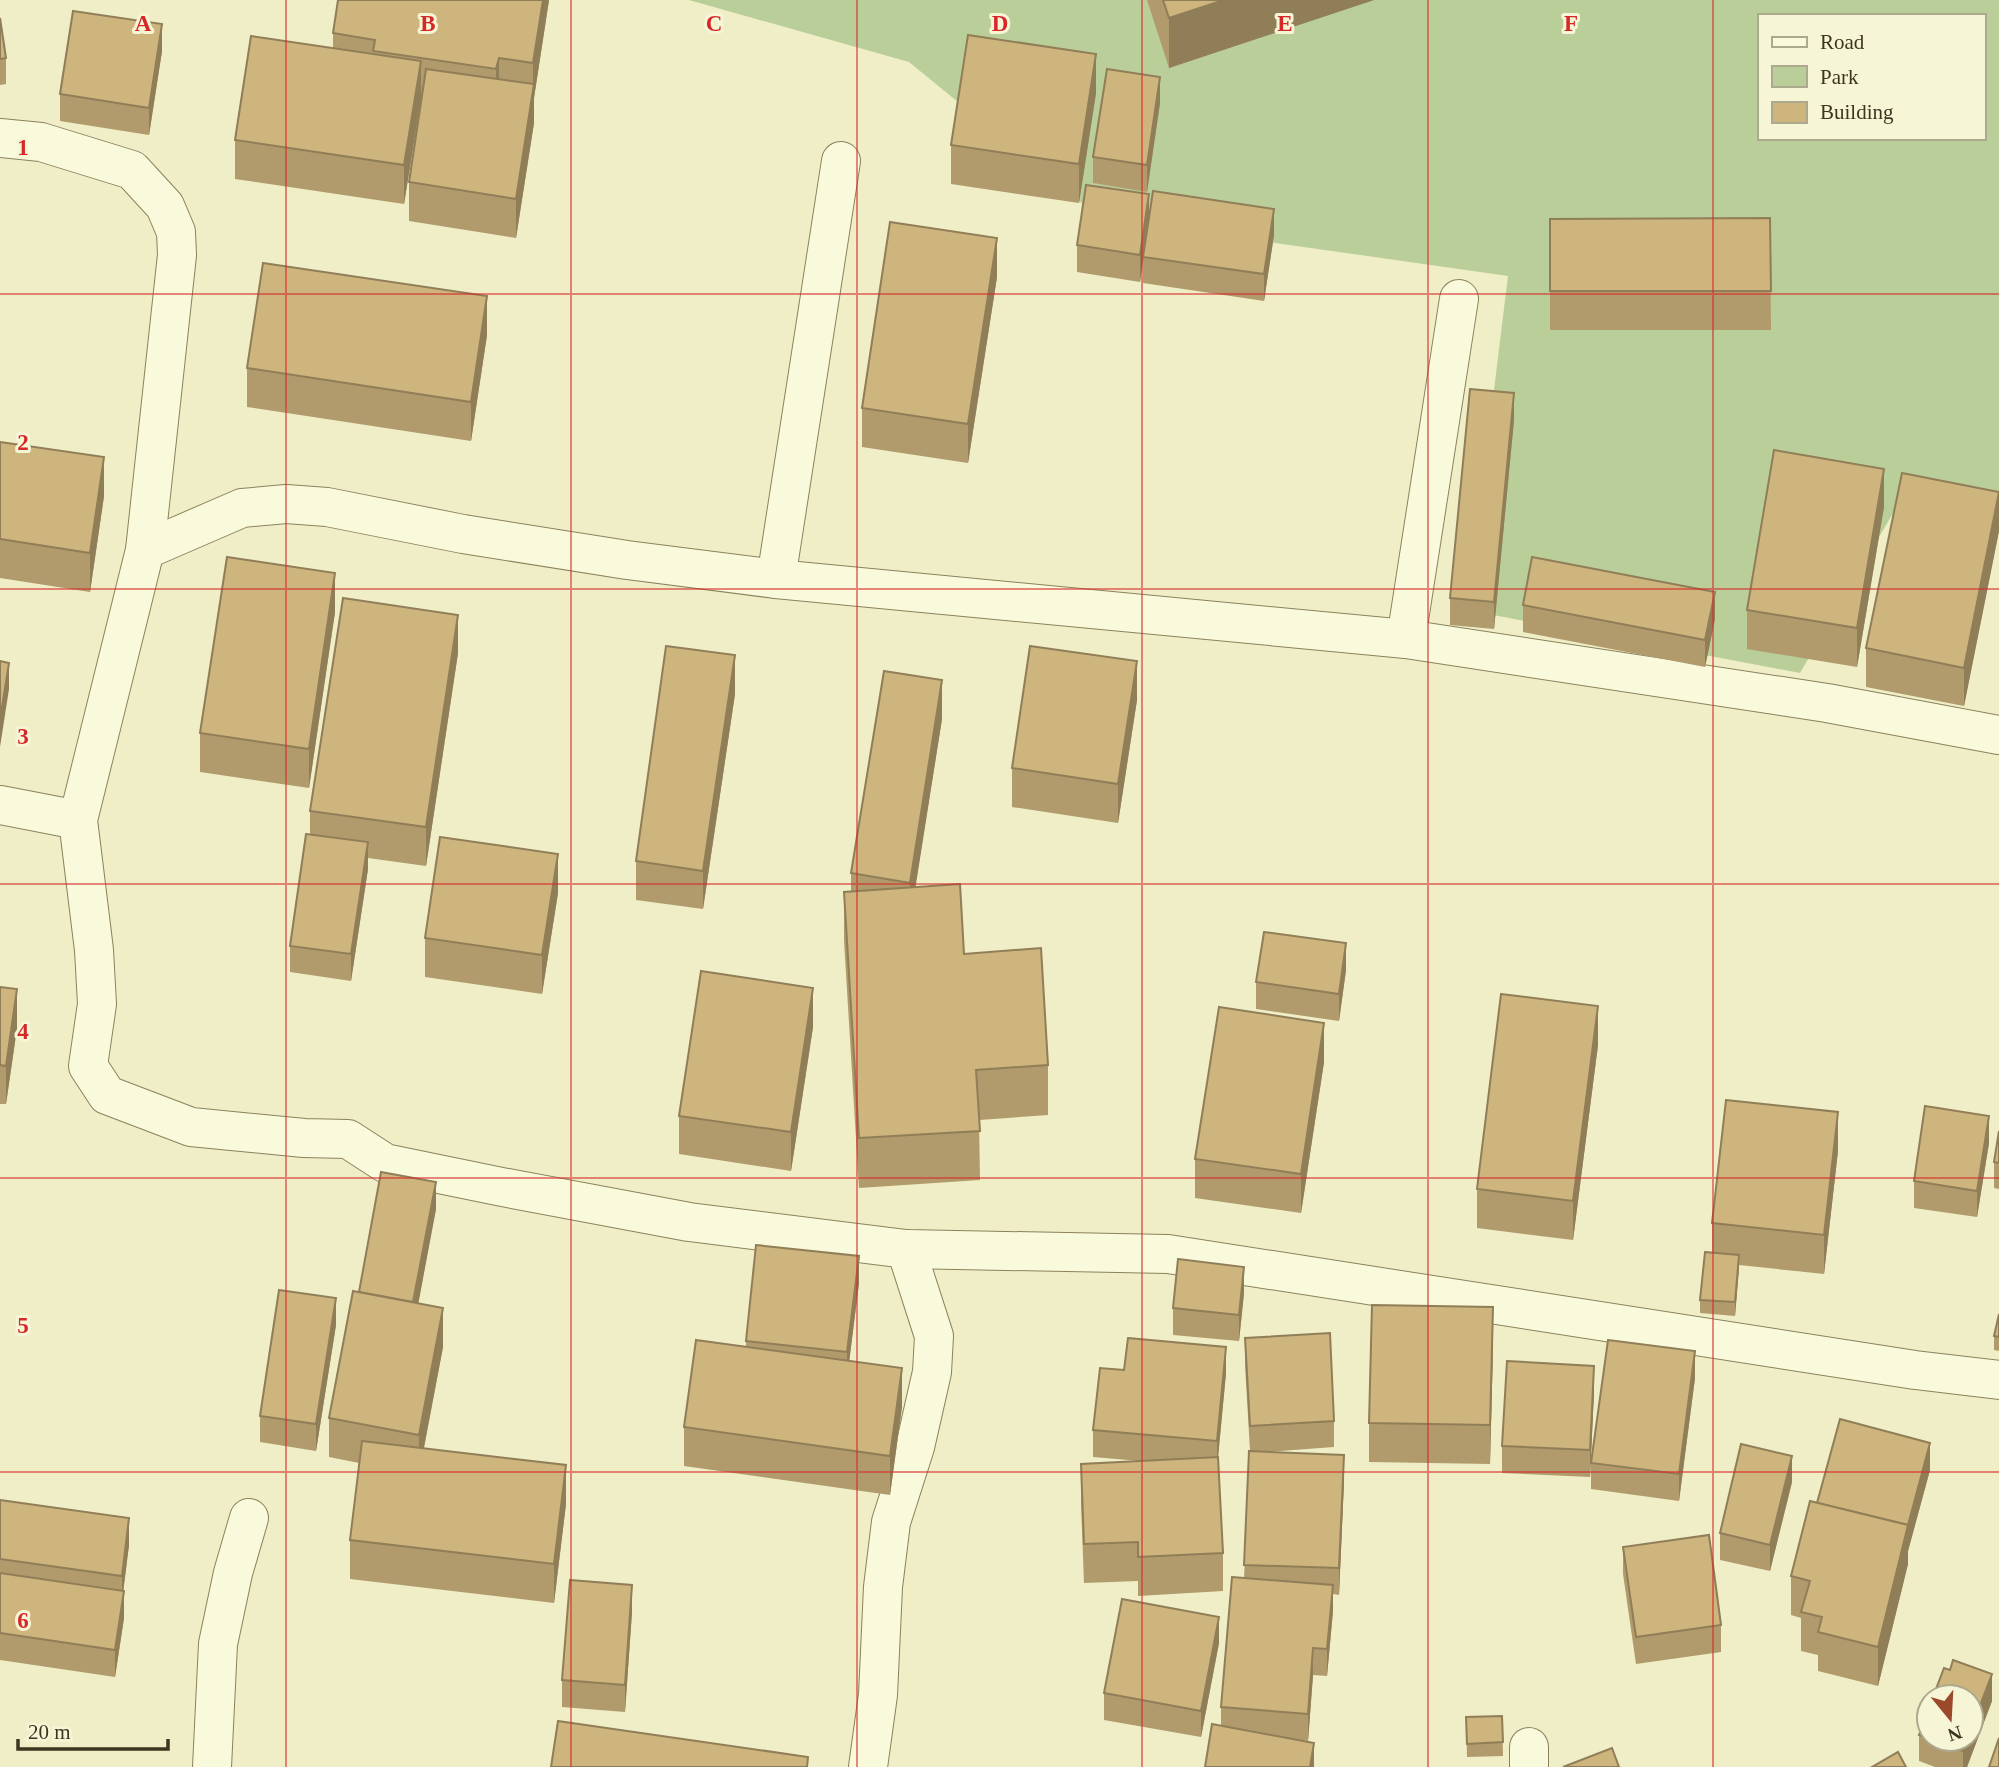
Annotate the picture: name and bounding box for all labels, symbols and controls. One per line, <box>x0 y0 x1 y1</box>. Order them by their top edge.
text: A <box>135 11 152 36</box>
text: B <box>420 11 436 36</box>
text: C <box>706 11 722 36</box>
text: D <box>992 11 1008 36</box>
text: E <box>1277 11 1293 36</box>
text: F <box>1564 11 1578 36</box>
legend <box>1758 14 1985 140</box>
text: Road <box>1820 30 1865 54</box>
text: Park <box>1820 65 1859 89</box>
text: Building <box>1820 100 1894 124</box>
text: 1 <box>17 135 29 160</box>
text: 2 <box>17 430 29 455</box>
text: 3 <box>17 724 29 749</box>
text: 4 <box>17 1019 29 1044</box>
text: 5 <box>17 1313 29 1338</box>
text: 6 <box>17 1608 29 1633</box>
north arrow <box>1915 1683 1985 1753</box>
scale bar <box>18 1708 168 1752</box>
text: 20 m <box>28 1720 71 1744</box>
text: N <box>1945 1722 1965 1746</box>

